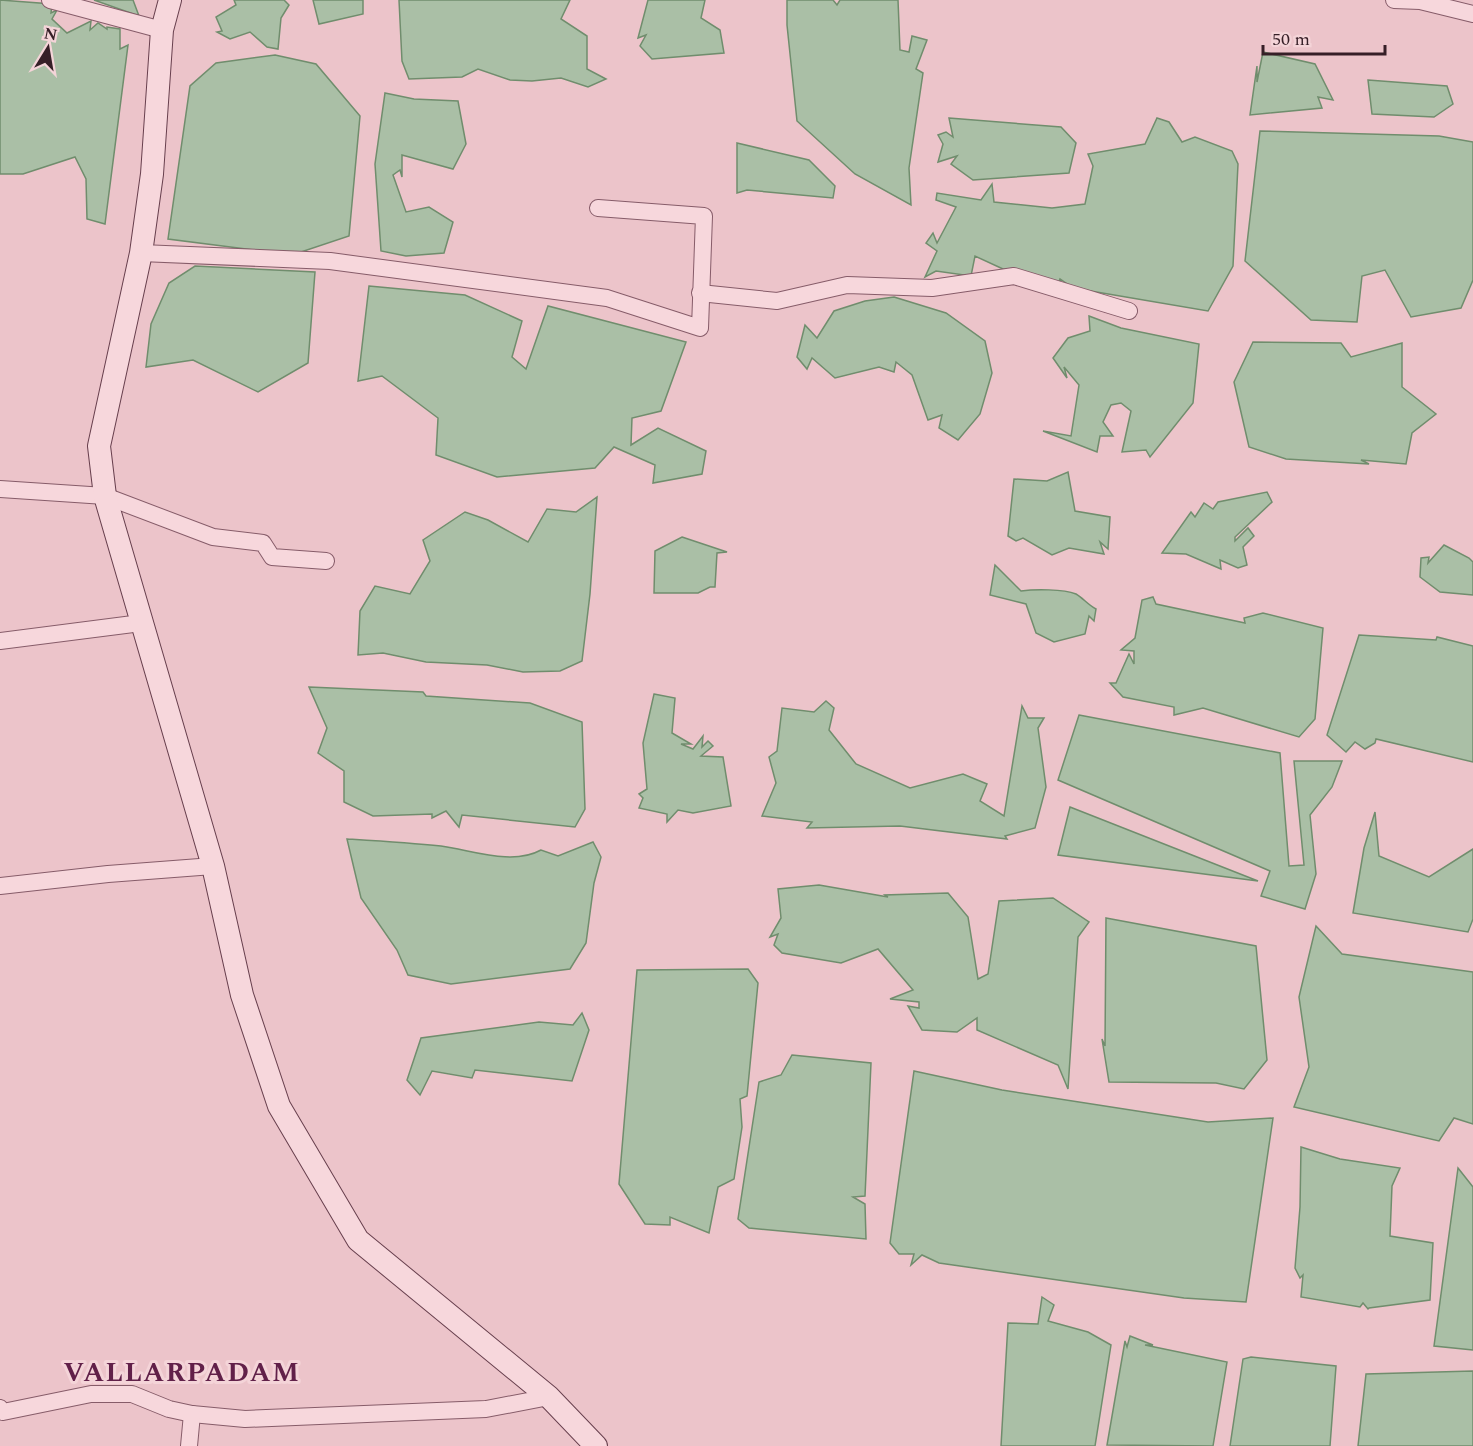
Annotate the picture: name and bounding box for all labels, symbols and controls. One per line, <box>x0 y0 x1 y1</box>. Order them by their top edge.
north arrow <box>18 18 78 78</box>
scale bar <box>1263 18 1384 56</box>
text: N <box>42 21 59 47</box>
text: 50 m <box>1272 26 1310 53</box>
district label: VALLARPADAM <box>64 1352 300 1394</box>

